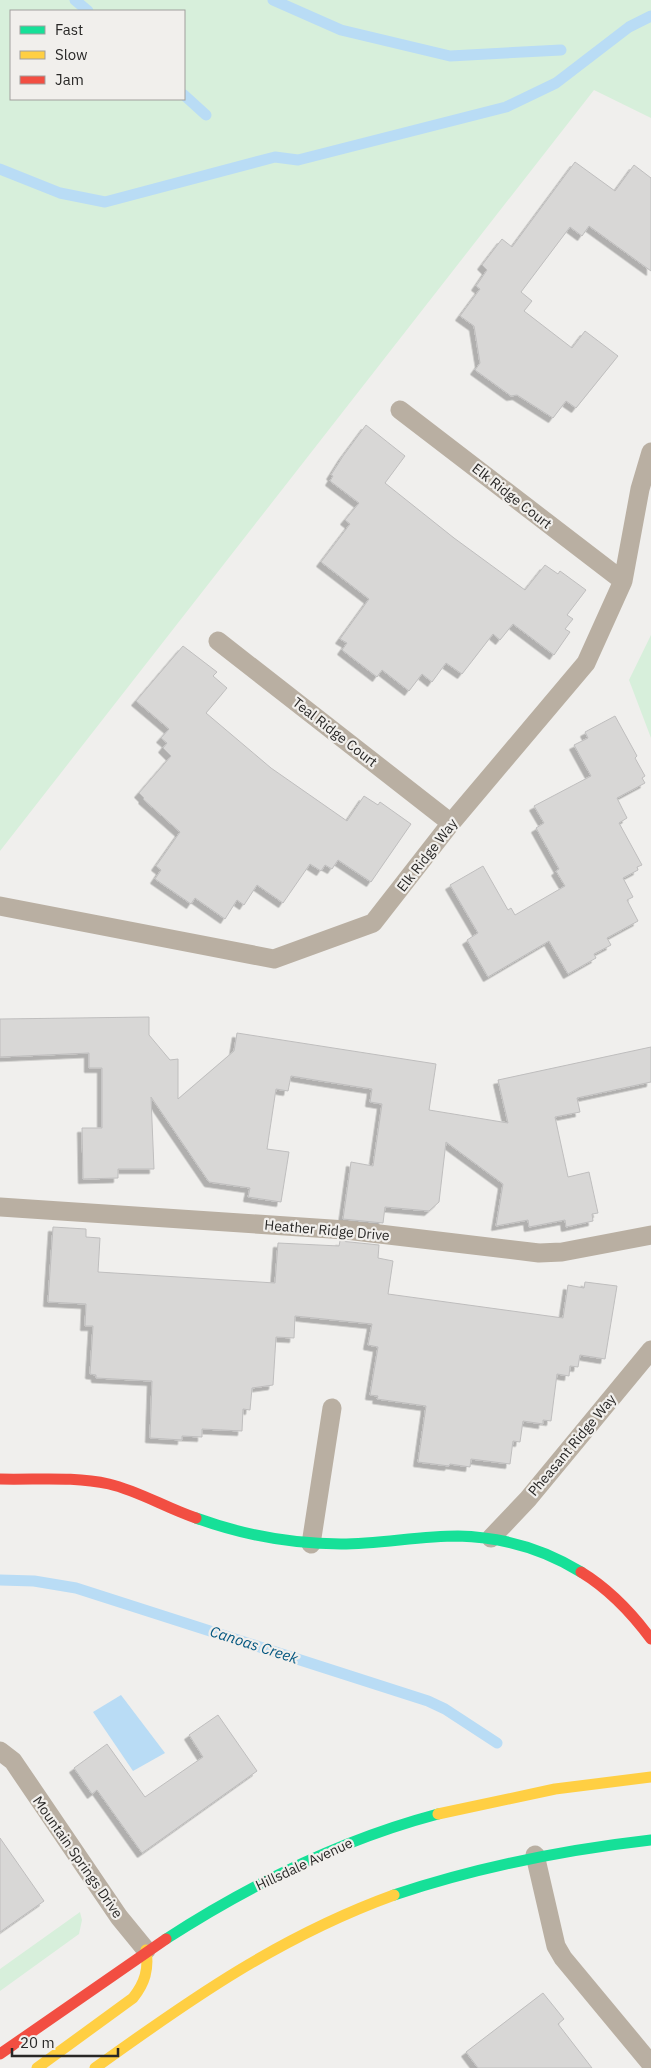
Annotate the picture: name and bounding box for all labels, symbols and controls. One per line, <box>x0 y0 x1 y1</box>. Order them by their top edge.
legend <box>10 10 185 100</box>
text: Fast <box>55 20 83 39</box>
text: Slow <box>55 45 88 64</box>
text: Jam <box>55 70 84 89</box>
street label: Elk Ridge Court <box>469 459 555 533</box>
street label: Teal Ridge Court <box>289 693 381 771</box>
street label: Elk Ridge Way <box>393 815 461 895</box>
street label: Heather Ridge Drive <box>264 1216 391 1244</box>
street label: Pheasant Ridge Way <box>524 1390 620 1500</box>
water label: Canoas Creek <box>208 1621 301 1668</box>
street label: Mountain Springs Drive <box>29 1792 127 1922</box>
street label: Hillsdale Avenue <box>253 1834 356 1894</box>
scale bar <box>12 2026 119 2058</box>
text: 20 m <box>20 2033 55 2052</box>

